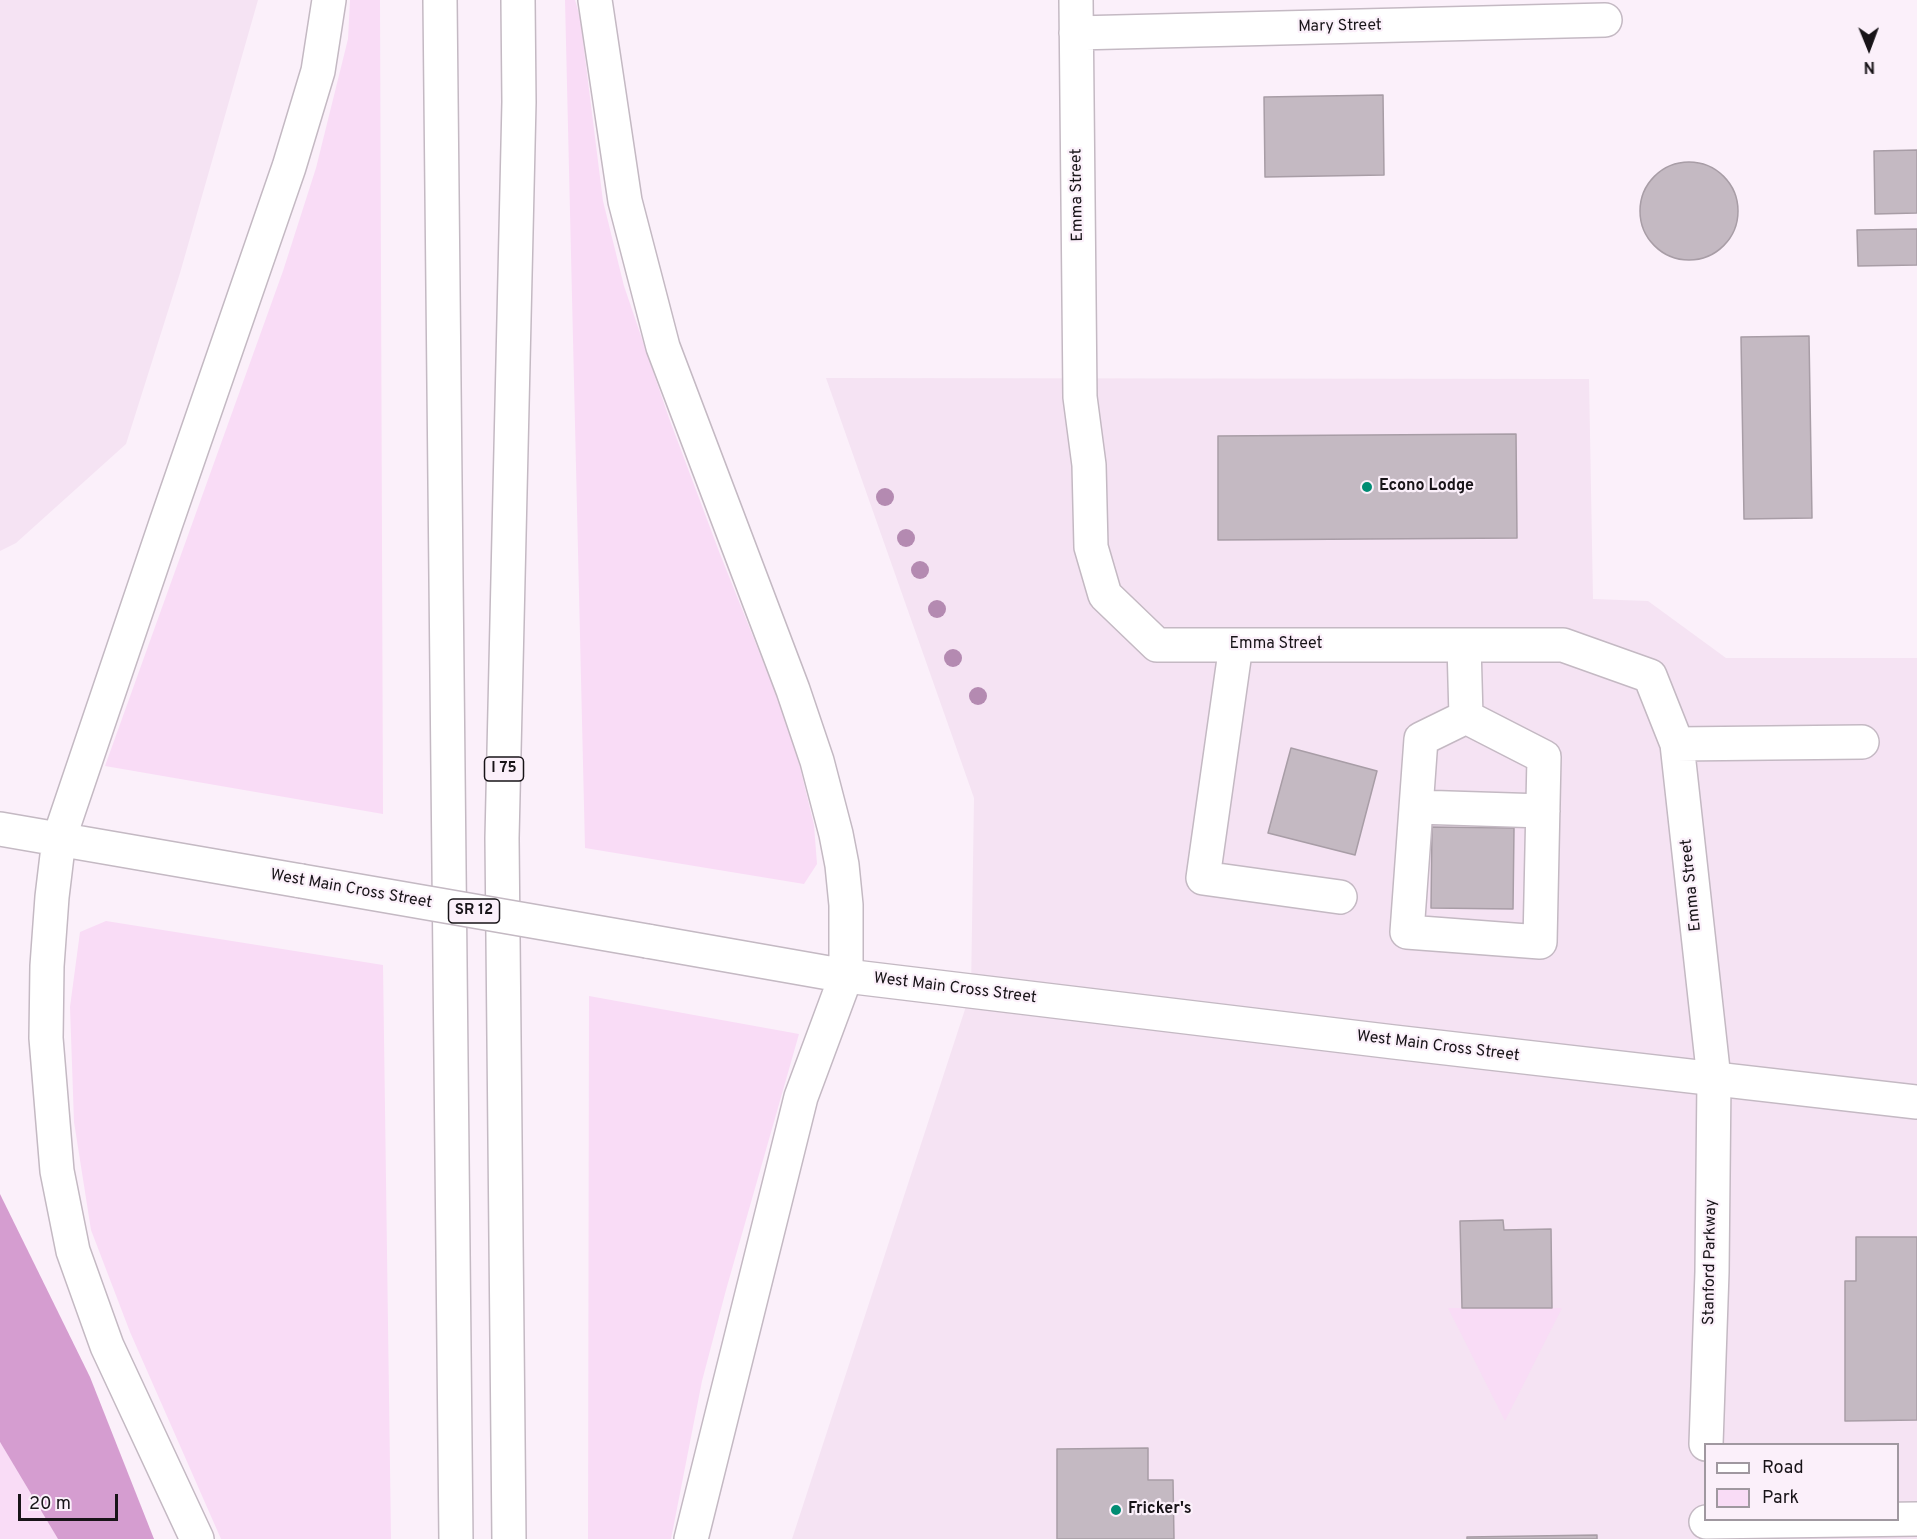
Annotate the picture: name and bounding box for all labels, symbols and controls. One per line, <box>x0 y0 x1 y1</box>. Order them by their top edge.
street label: Mary Street <box>1298 17 1382 37</box>
north arrow <box>1839 18 1899 78</box>
text: N <box>1863 56 1875 76</box>
street label: Emma Street <box>1068 148 1088 242</box>
place label: Econo Lodge <box>1379 477 1474 497</box>
marker: Econo Lodge <box>1360 480 1374 494</box>
street label: Emma Street <box>1229 635 1323 655</box>
road number: I 75 <box>484 757 524 781</box>
street label: Emma Street <box>1678 838 1706 932</box>
street label: West Main Cross Street <box>269 866 433 914</box>
road number: SR 12 <box>448 899 500 923</box>
street label: West Main Cross Street <box>872 969 1038 1009</box>
street label: West Main Cross Street <box>1355 1027 1521 1067</box>
street label: Stanford Parkway <box>1700 1199 1722 1325</box>
legend <box>1704 1443 1899 1521</box>
text: Road <box>1762 1457 1804 1480</box>
scale bar <box>21 1482 122 1520</box>
text: Park <box>1762 1487 1799 1510</box>
text: 20 m <box>29 1493 71 1516</box>
place label: Fricker's <box>1128 1500 1192 1520</box>
marker: Fricker's <box>1109 1503 1123 1517</box>

